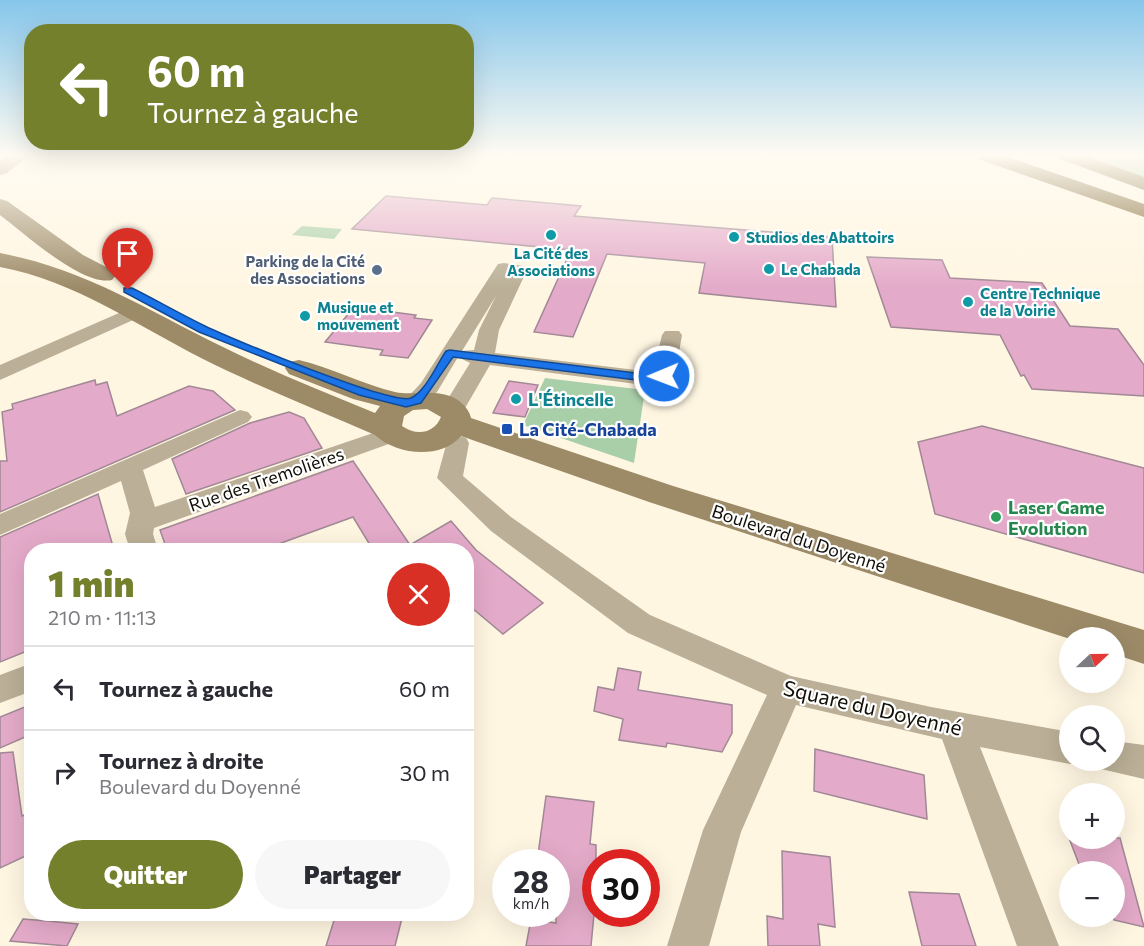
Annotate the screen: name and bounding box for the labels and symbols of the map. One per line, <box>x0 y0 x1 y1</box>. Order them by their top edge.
pin <box>102 228 153 290</box>
marker: La Cité des Associations <box>544 228 558 242</box>
place label: Studios des Abattoirs <box>746 228 894 246</box>
marker: Studios des Abattoirs <box>727 230 741 244</box>
place label: La Cité des Associations <box>507 244 595 279</box>
place label: Parking de la Cité des Associations <box>246 252 365 287</box>
place label: Le Chabada <box>781 260 861 278</box>
marker: Le Chabada <box>762 262 776 276</box>
marker: Parking de la Cité des Associations <box>370 263 384 277</box>
place label: Centre Technique de la Voirie <box>980 284 1101 319</box>
marker: Centre Technique de la Voirie <box>961 295 975 309</box>
place label: Musique et mouvement <box>317 298 399 333</box>
marker: Musique et mouvement <box>298 309 312 323</box>
position arrow <box>632 344 696 408</box>
place label: L'Étincelle <box>528 388 614 410</box>
marker: L'Étincelle <box>509 392 523 406</box>
place label: La Cité-Chabada <box>519 418 657 440</box>
marker: La Cité-Chabada <box>500 422 514 436</box>
street label: Rue des Tremolières <box>186 442 346 516</box>
place label: Laser Game Evolution <box>1008 496 1104 539</box>
street label: Boulevard du Doyenné <box>709 499 889 577</box>
marker: Laser Game Evolution <box>989 510 1003 524</box>
north arrow <box>1059 627 1125 693</box>
street label: Square du Doyenné <box>781 674 965 740</box>
speed limit sign: 30 <box>582 849 660 927</box>

